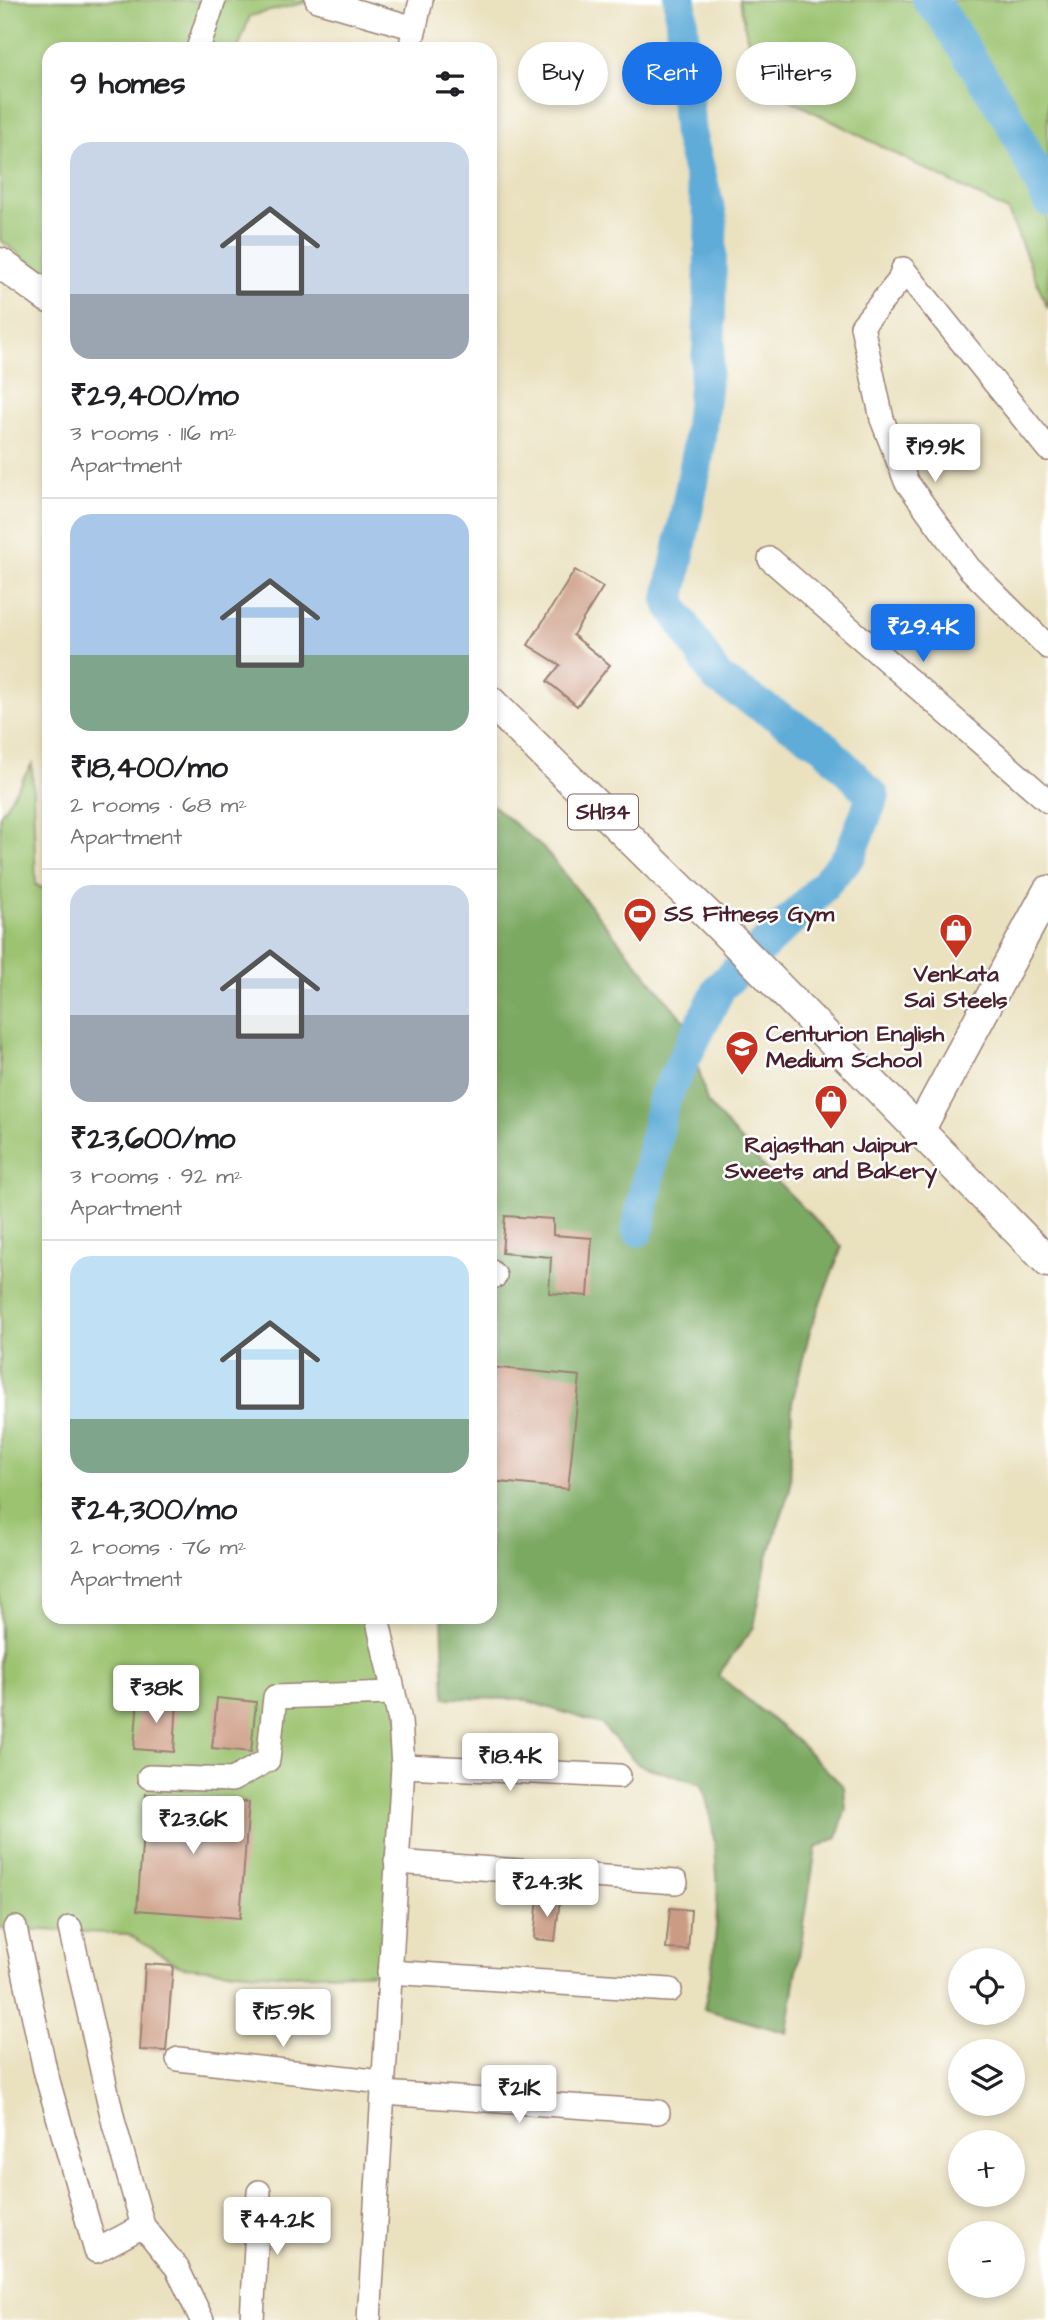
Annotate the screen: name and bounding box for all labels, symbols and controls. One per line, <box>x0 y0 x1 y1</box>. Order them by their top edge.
chip: Buy <box>518 42 608 105</box>
chip: Rent <box>622 42 722 105</box>
chip: Filters <box>736 42 856 105</box>
text: 9 homes <box>70 63 185 105</box>
icon: filters <box>431 65 469 103</box>
icon: home <box>207 188 333 314</box>
text: ₹29,400/mo <box>70 375 239 417</box>
text: 3 rooms · 116 m² <box>70 417 237 449</box>
pin: ₹19.9K <box>878 424 992 484</box>
text: ₹19.9K <box>905 431 965 463</box>
text: Apartment <box>70 449 182 481</box>
icon: home <box>207 560 333 686</box>
pin: ₹29.4K <box>866 604 980 664</box>
text: ₹29.4K <box>887 611 959 643</box>
text: ₹18,400/mo <box>70 747 228 789</box>
text: 2 rooms · 68 m² <box>70 789 247 821</box>
road number: SH134 <box>568 794 638 830</box>
text: Apartment <box>70 821 182 853</box>
sports icon: SS Fitness Gym <box>621 895 659 944</box>
place label: SS Fitness Gym <box>663 898 835 932</box>
shop icon: Venkata Sai Steels <box>937 911 975 960</box>
icon: home <box>207 931 333 1057</box>
place label: Venkata Sai Steels <box>903 958 1008 1016</box>
place label: Centurion English Medium School <box>766 1018 945 1076</box>
school or university icon: Centurion English Medium School <box>723 1028 761 1077</box>
shop icon: Rajasthan Jaipur Sweets and Bakery <box>812 1082 850 1131</box>
text: ₹23,600/mo <box>70 1118 235 1160</box>
place label: Rajasthan Jaipur Sweets and Bakery <box>724 1129 938 1189</box>
text: 3 rooms · 92 m² <box>70 1160 243 1192</box>
text: Apartment <box>70 1192 182 1224</box>
icon: home <box>207 1302 333 1428</box>
text: ₹24,300/mo <box>70 1489 237 1531</box>
text: 2 rooms · 76 m² <box>70 1531 246 1563</box>
text: Apartment <box>70 1563 182 1595</box>
pin: ₹38K <box>115 1666 197 1725</box>
text: ₹38K <box>129 1672 183 1704</box>
pin: ₹18.4K <box>453 1734 567 1793</box>
text: ₹18.4K <box>478 1740 542 1772</box>
pin: ₹23.6K <box>136 1797 250 1856</box>
text: ₹23.6K <box>158 1803 228 1835</box>
pin: ₹24.3K <box>490 1860 604 1919</box>
text: ₹24.3K <box>512 1866 582 1898</box>
map controls <box>948 1948 1025 2298</box>
button: locate <box>948 1948 1025 2025</box>
pin: ₹15.9K <box>226 1990 340 2049</box>
text: ₹15.9K <box>252 1996 314 2028</box>
button: layers <box>948 2039 1025 2116</box>
pin: ₹21K <box>478 2066 560 2125</box>
text: ₹21K <box>497 2072 541 2104</box>
button: + <box>948 2130 1025 2207</box>
pin: ₹44.2K <box>220 2198 334 2257</box>
text: ₹44.2K <box>240 2204 314 2236</box>
button: − <box>948 2221 1025 2298</box>

